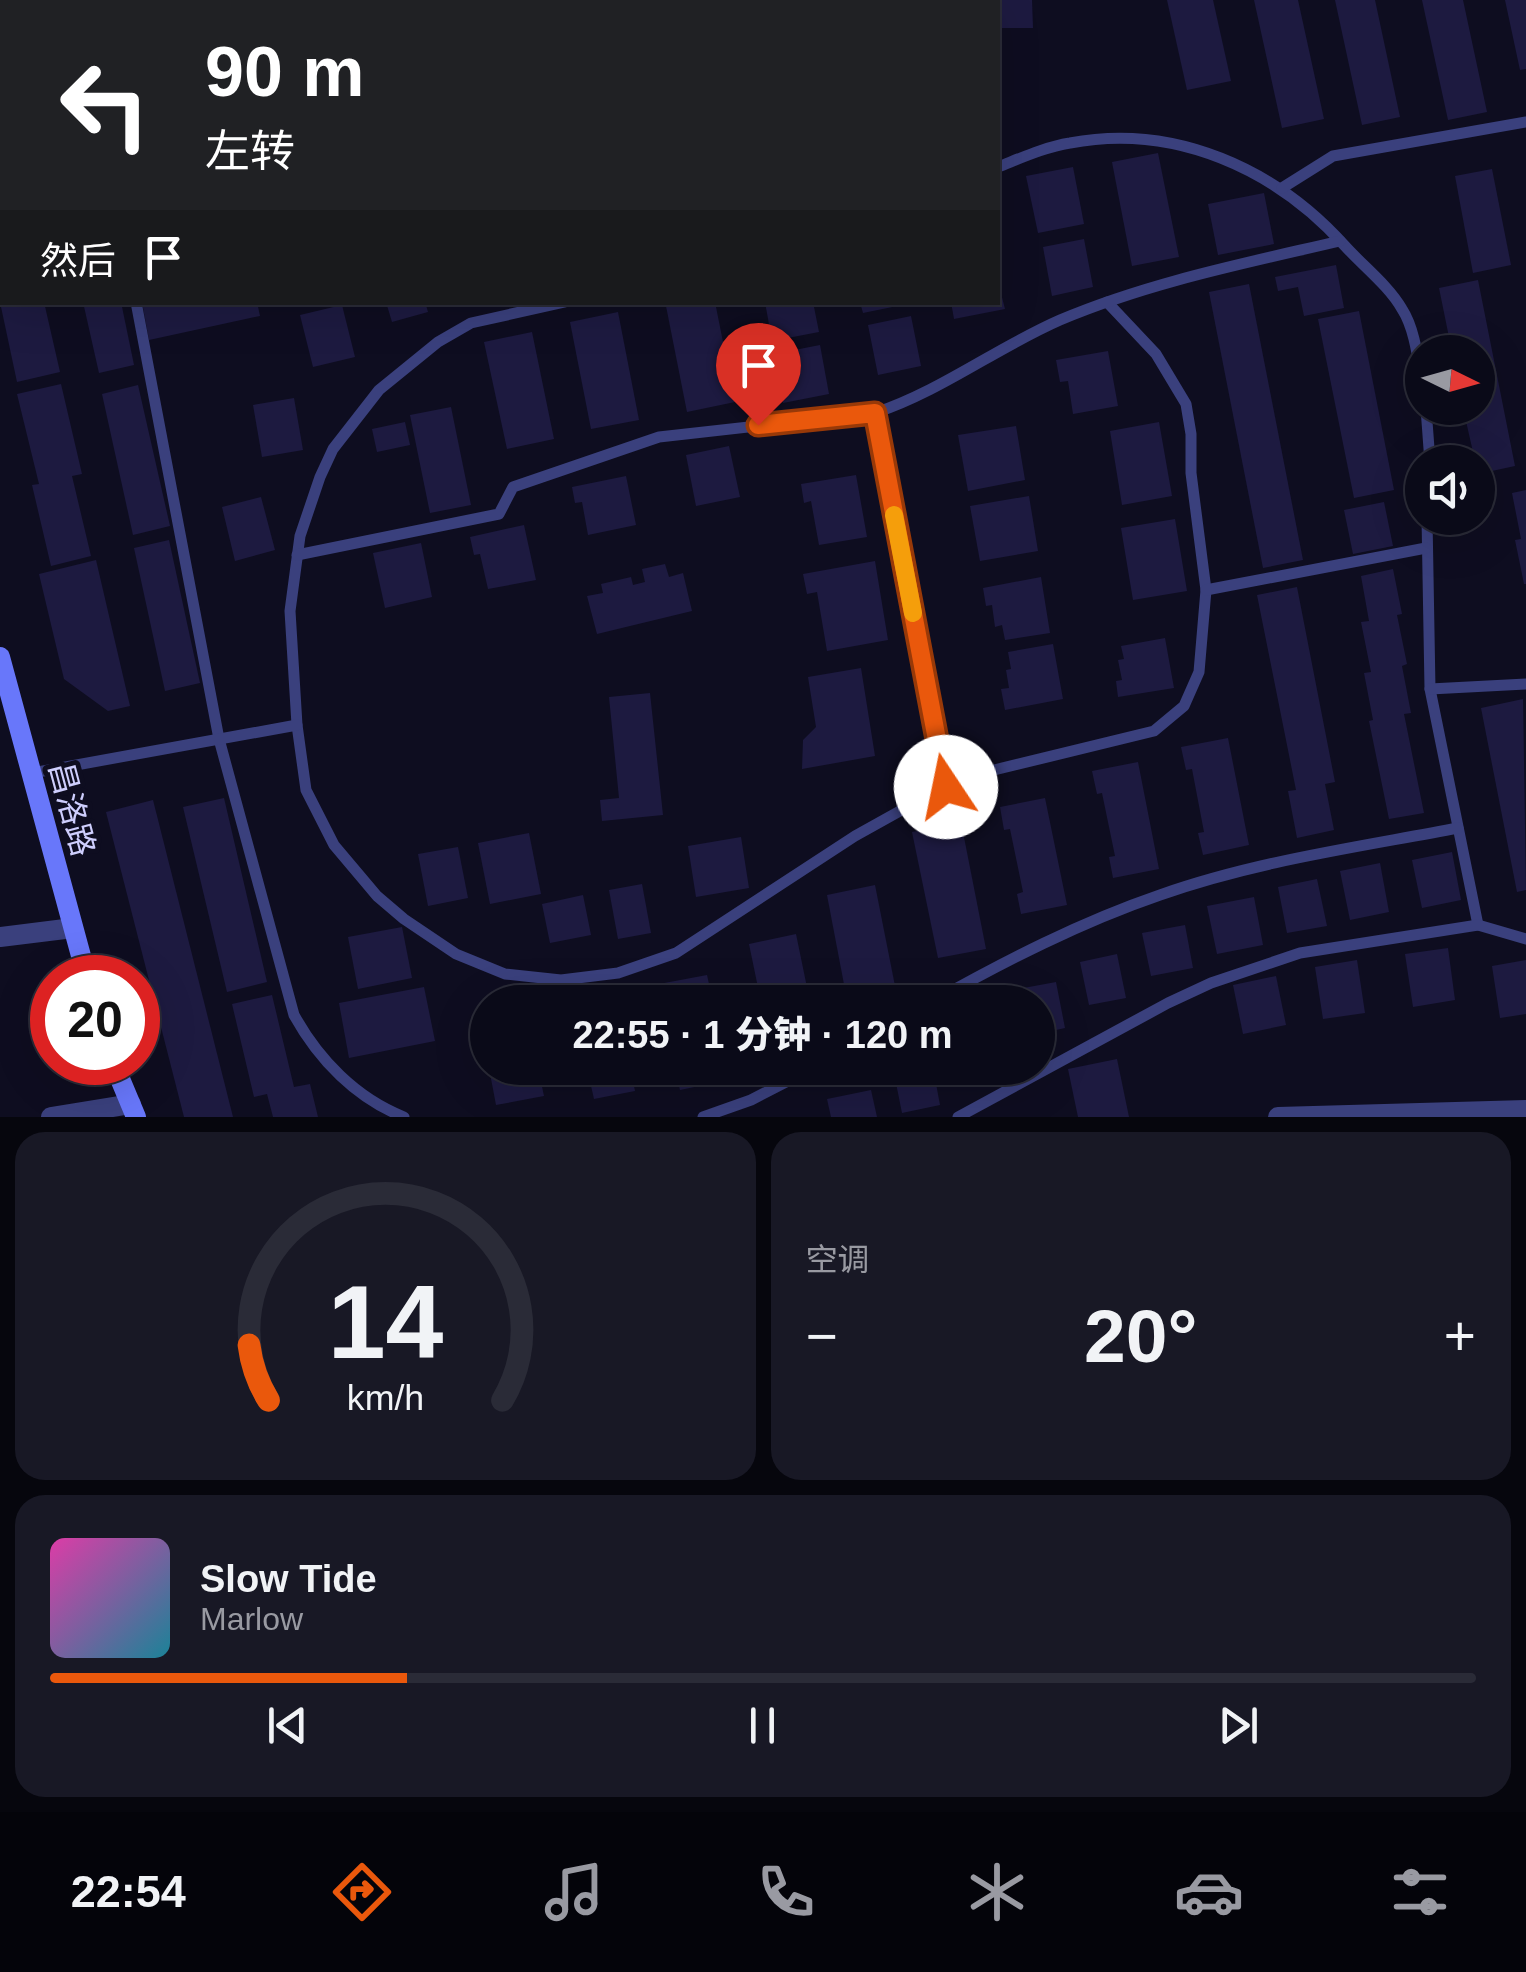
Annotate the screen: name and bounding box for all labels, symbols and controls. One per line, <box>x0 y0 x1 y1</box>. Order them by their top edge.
text: 90 m <box>205 33 365 111</box>
icon: left <box>40 40 170 170</box>
text: 左转 <box>205 126 295 177</box>
icon: arrive <box>136 230 191 285</box>
text: 然后 <box>40 240 116 282</box>
pin <box>716 323 801 426</box>
north arrow <box>1405 335 1495 425</box>
map controls <box>1405 335 1495 535</box>
icon: arrive <box>731 338 786 393</box>
button: sound <box>1405 445 1495 535</box>
position arrow <box>894 735 998 839</box>
street label: 昌洛路 <box>42 758 102 860</box>
speed limit sign: 20 <box>30 955 160 1085</box>
text: 22:55 · 1 分钟 · 120 m <box>572 1014 953 1056</box>
text: 空调 <box>806 1242 870 1278</box>
text: 14 <box>327 1264 443 1380</box>
text: 20° <box>1084 1294 1197 1378</box>
text: − <box>806 1305 838 1367</box>
text: + <box>1444 1305 1476 1367</box>
text: km/h <box>347 1378 424 1418</box>
text: Slow Tide <box>200 1558 377 1600</box>
text: Marlow <box>200 1601 303 1637</box>
icon: previous <box>260 1698 315 1753</box>
icon: pause <box>735 1698 790 1753</box>
icon: next <box>1211 1698 1266 1753</box>
icon: directions <box>327 1857 397 1927</box>
icon: music <box>539 1857 609 1927</box>
icon: phone <box>751 1857 821 1927</box>
icon: climate <box>962 1857 1032 1927</box>
icon: car <box>1174 1857 1244 1927</box>
icon: filters <box>1385 1857 1455 1927</box>
text: 22:54 <box>71 1866 186 1917</box>

